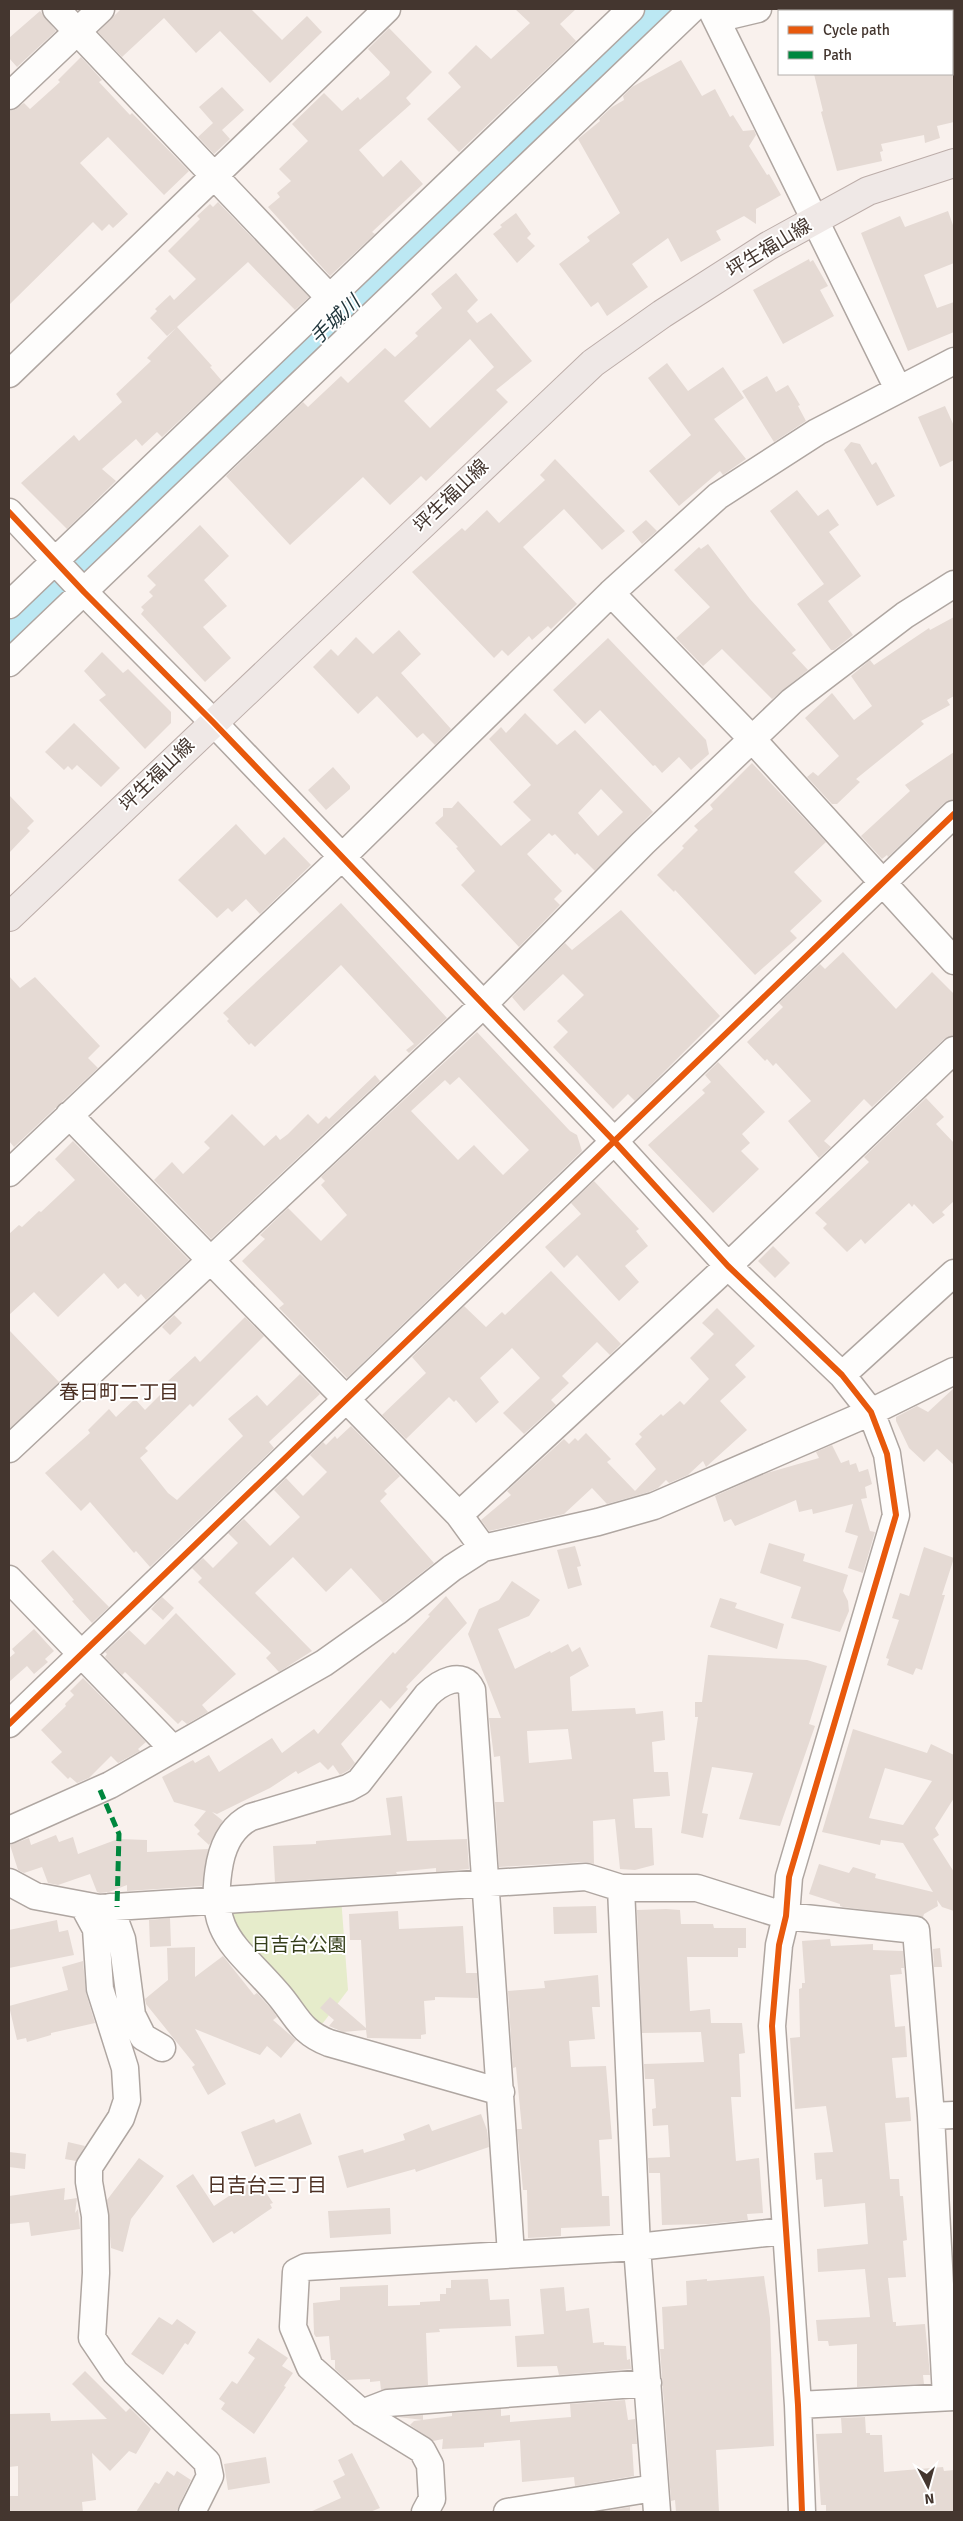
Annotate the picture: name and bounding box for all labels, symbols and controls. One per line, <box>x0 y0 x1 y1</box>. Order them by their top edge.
legend <box>778 10 953 75</box>
text: Cycle path <box>823 21 890 39</box>
text: Path <box>823 46 852 64</box>
street label: 坪生福山線 <box>722 213 816 283</box>
water label: 手城川 <box>305 289 367 350</box>
street label: 坪生福山線 <box>408 454 494 538</box>
street label: 坪生福山線 <box>114 733 200 817</box>
district label: 春日町二丁目 <box>59 1380 179 1405</box>
park label: 日吉台公園 <box>251 1933 347 1957</box>
district label: 日吉台三丁目 <box>207 2173 327 2198</box>
north arrow <box>903 2461 953 2511</box>
text: N <box>924 2489 935 2507</box>

